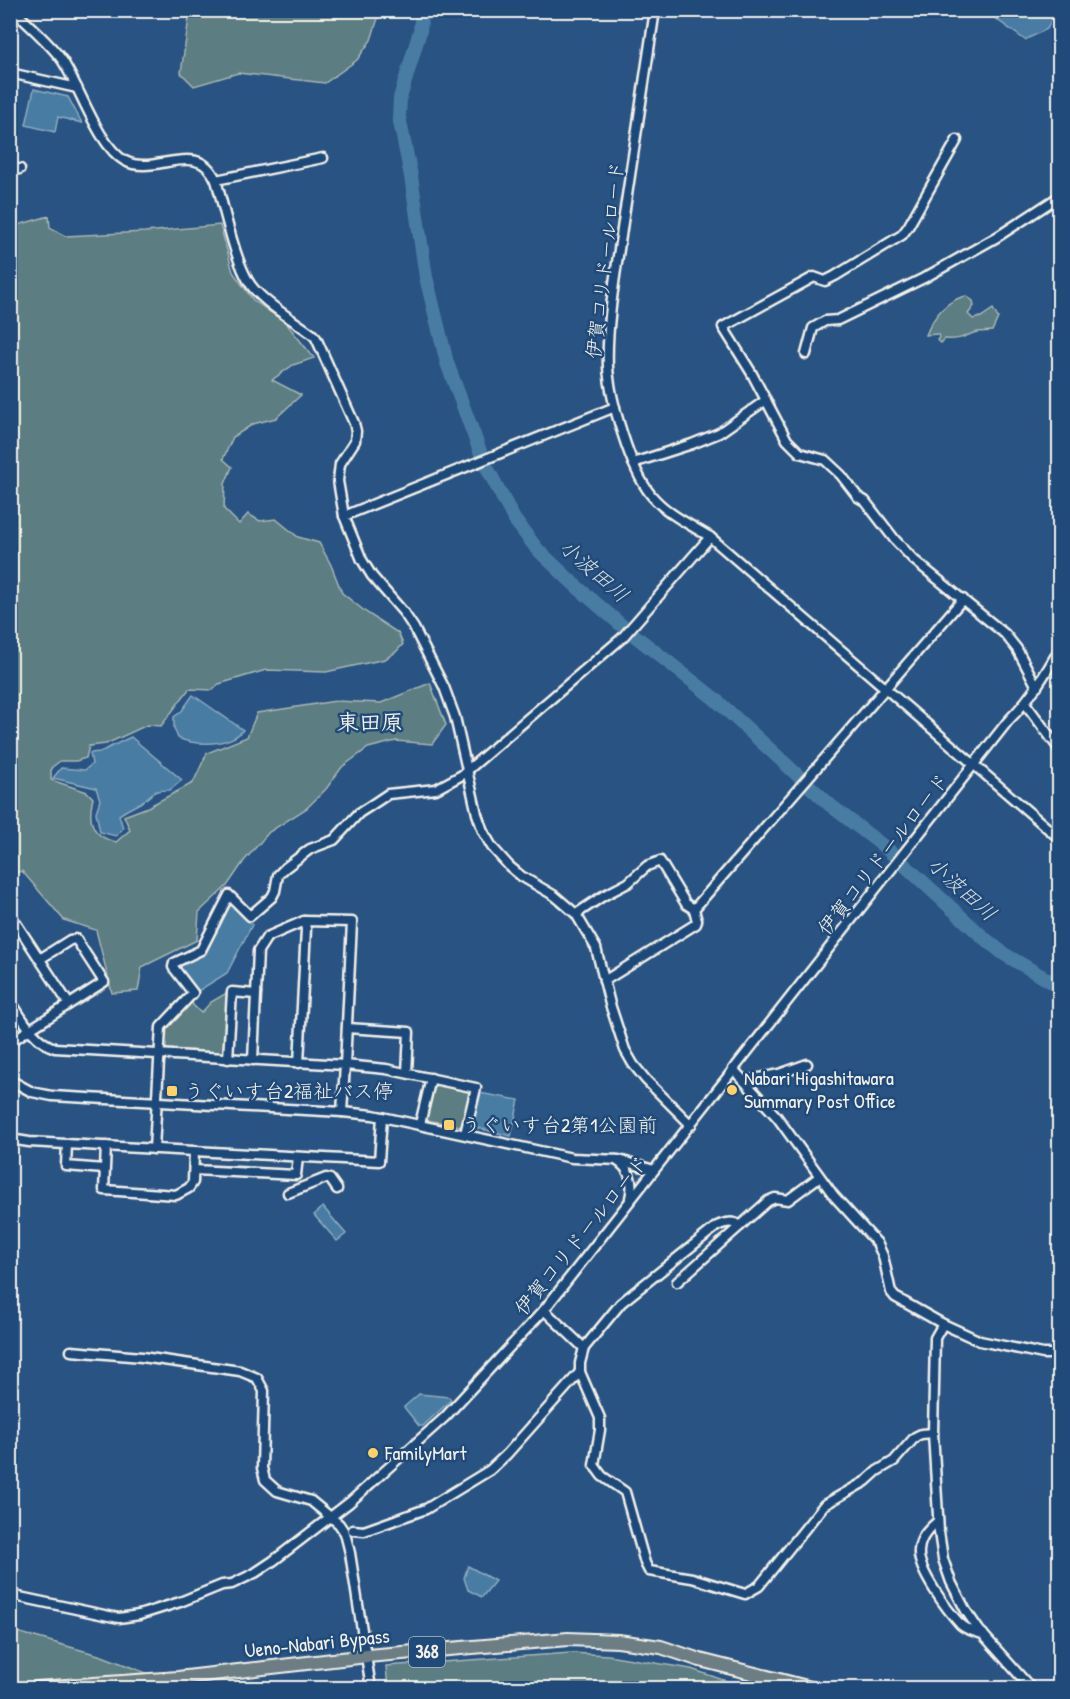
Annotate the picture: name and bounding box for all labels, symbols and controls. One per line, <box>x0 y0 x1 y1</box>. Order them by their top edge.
street label: 伊賀コリドールロード <box>579 160 630 360</box>
water label: 小波田川 <box>553 532 636 609</box>
district label: 東田原 <box>337 707 403 737</box>
street label: 伊賀コリドールロード <box>811 767 954 940</box>
water label: 小波田川 <box>921 850 1003 928</box>
place label: Nabari Higashitawara Summary Post Office <box>744 1064 896 1114</box>
place label: うぐいす台2福祉バス停 <box>184 1077 393 1104</box>
marker: Nabari Higashitawara Summary Post Office <box>725 1083 739 1097</box>
marker: うぐいす台2福祉バス停 <box>165 1084 179 1098</box>
place label: うぐいす台2第1公園前 <box>461 1111 658 1138</box>
marker: うぐいす台2第1公園前 <box>442 1118 456 1132</box>
street label: 伊賀コリドールロード <box>508 1149 654 1320</box>
place label: FamilyMart <box>384 1439 468 1466</box>
marker: FamilyMart <box>366 1446 380 1460</box>
street label: Ueno-Nabari Bypass <box>243 1621 391 1664</box>
road number: 368 <box>409 1637 445 1667</box>

